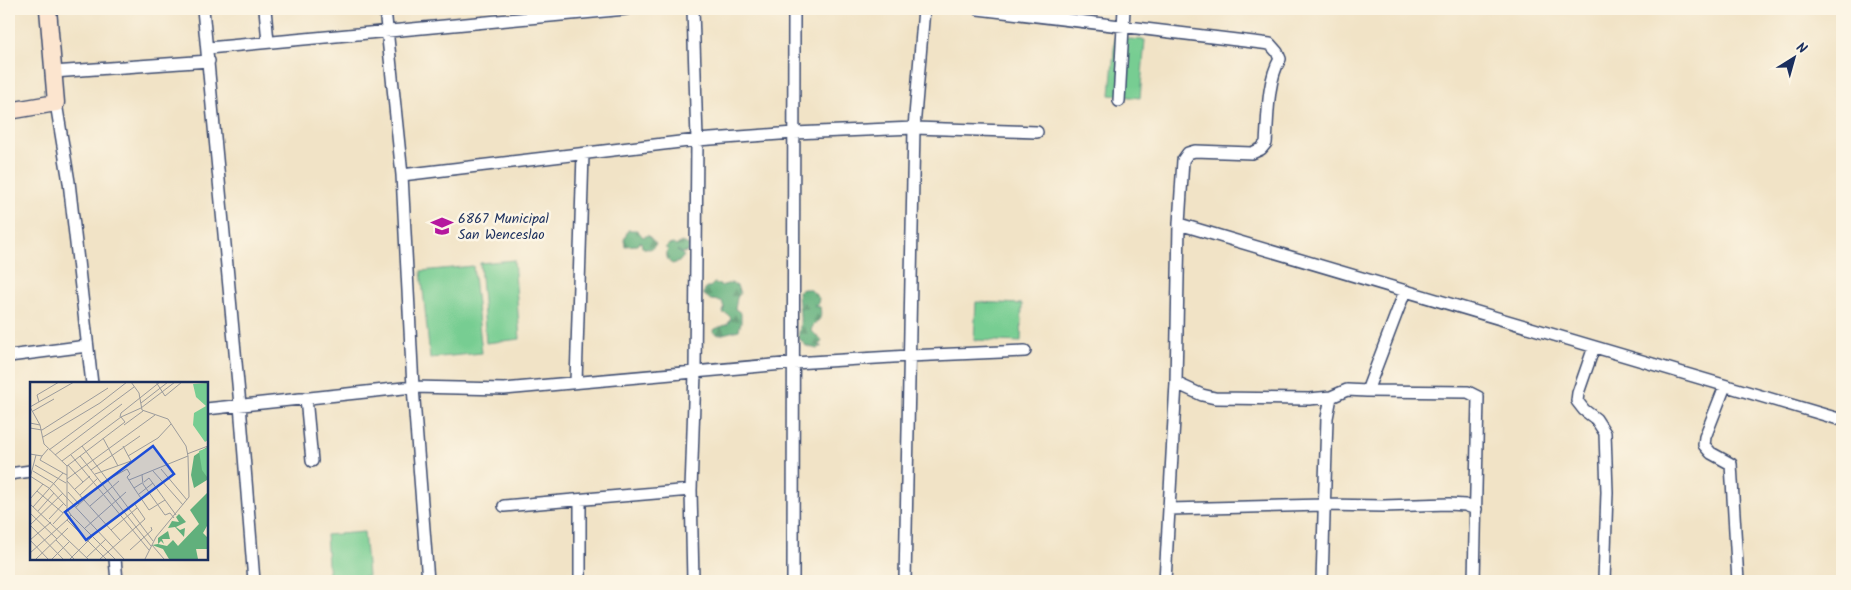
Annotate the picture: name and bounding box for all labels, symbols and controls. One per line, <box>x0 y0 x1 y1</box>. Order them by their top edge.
north arrow <box>1768 32 1818 82</box>
text: N <box>1791 37 1811 60</box>
place label: 6867 Municipal San Wenceslao <box>458 208 549 246</box>
school or university icon: 6867 Municipal San Wenceslao <box>429 213 455 239</box>
inset map <box>30 382 208 560</box>

